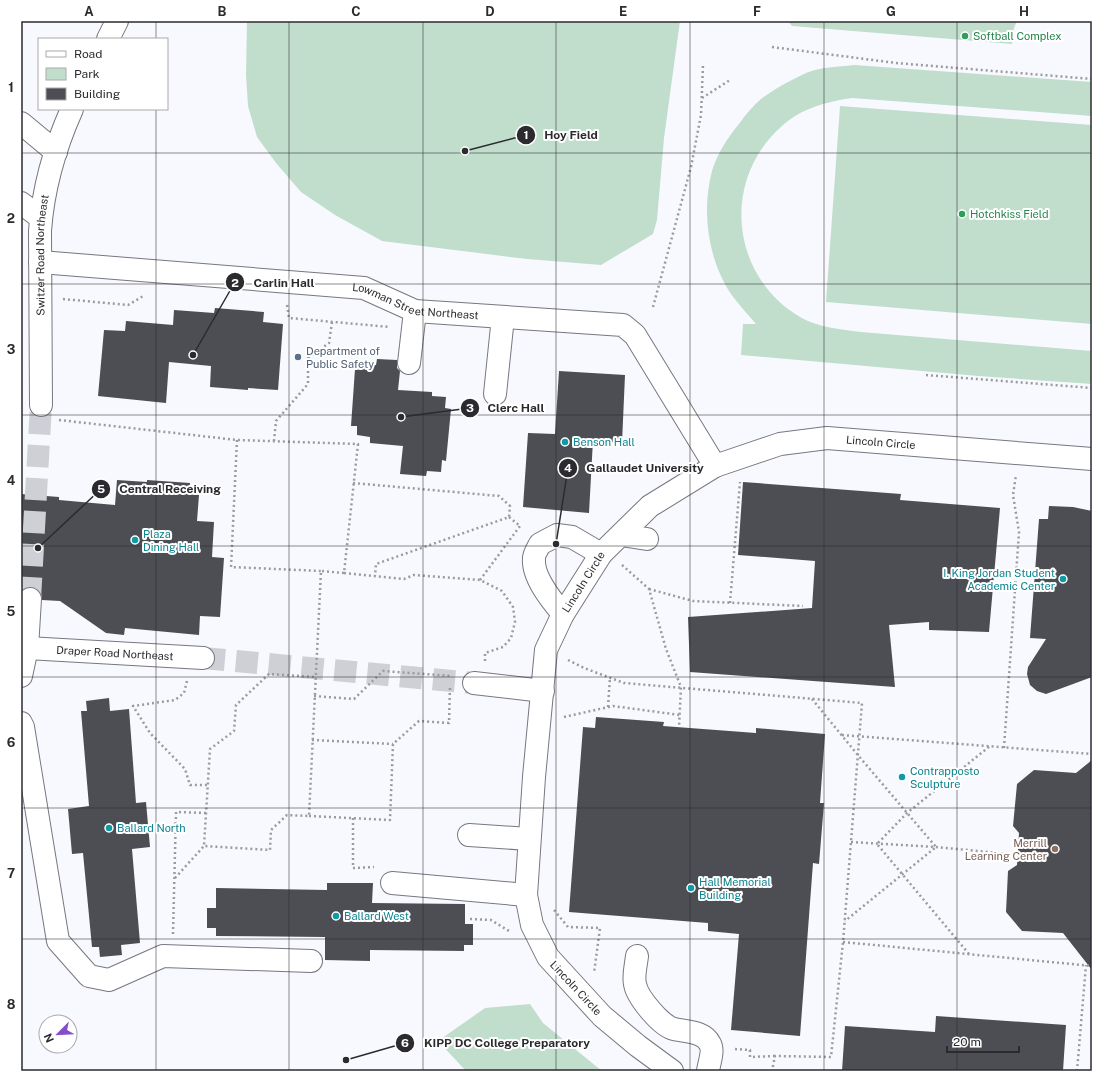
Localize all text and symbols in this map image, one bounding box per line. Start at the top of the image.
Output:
text: A [84,4,94,19]
text: B [218,4,227,19]
text: C [351,4,361,19]
text: D [485,4,495,19]
text: E [619,4,627,19]
text: F [753,4,761,19]
text: G [886,4,896,19]
text: H [1019,4,1029,19]
place label: Softball Complex [973,30,1061,42]
marker: Softball Complex [960,31,970,41]
legend [38,38,168,110]
text: Road [74,47,102,61]
text: Park [74,67,100,81]
text: 1 [8,80,14,95]
text: Building [74,87,120,101]
callout: Hoy Field [516,123,606,147]
text: 1 [523,128,529,142]
text: Hoy Field [544,128,598,142]
street label: Switzer Road Northeast [34,194,51,316]
place label: Hotchkiss Field [970,208,1048,220]
marker: Hotchkiss Field [957,209,967,219]
text: 2 [7,211,15,226]
callout: Carlin Hall [225,270,322,294]
text: 2 [231,276,239,290]
text: Carlin Hall [254,276,314,290]
street label: Lowman Street Northeast [352,281,479,321]
text: 3 [7,342,16,357]
place label: Department of Public Safety [306,345,381,370]
marker: Department of Public Safety [293,352,303,362]
callout: Clerc Hall [460,396,553,420]
text: 3 [466,401,474,415]
text: Clerc Hall [487,401,545,415]
street label: Lincoln Circle [846,434,916,451]
place label: Benson Hall [573,436,635,448]
marker: Benson Hall [560,437,570,447]
callout: Gallaudet University [558,456,712,480]
text: 4 [564,461,572,475]
text: Gallaudet University [586,461,704,475]
text: 4 [7,473,16,488]
callout: Central Receiving [91,477,229,501]
text: 5 [97,482,105,496]
text: Central Receiving [119,482,221,496]
place label: Plaza Dining Hall [143,528,199,553]
marker: Plaza Dining Hall [130,535,140,545]
street label: Lincoln Circle [560,549,607,615]
place label: I. King Jordan Student Academic Center [943,567,1055,592]
marker: I. King Jordan Student Academic Center [1058,574,1068,584]
text: 5 [7,604,16,619]
street label: Draper Road Northeast [56,644,174,662]
text: 6 [7,735,16,750]
place label: Contrapposto Sculpture [910,765,979,790]
marker: Contrapposto Sculpture [897,772,907,782]
place label: Ballard North [117,822,186,834]
marker: Ballard North [104,823,114,833]
place label: Merrill Learning Center [965,837,1047,862]
marker: Merrill Learning Center [1050,844,1060,854]
text: 7 [7,866,15,881]
place label: Hall Memorial Building [699,876,771,901]
marker: Hall Memorial Building [686,883,696,893]
place label: Ballard West [344,910,409,922]
marker: Ballard West [331,911,341,921]
street label: Lincoln Circle [548,958,604,1018]
text: 8 [7,997,16,1012]
north arrow [38,1014,78,1054]
scale bar [947,1028,1019,1054]
callout: KIPP DC College Preparatory [395,1031,598,1055]
text: N [42,1032,56,1044]
text: 20 m [953,1035,981,1049]
text: 6 [401,1036,409,1050]
text: KIPP DC College Preparatory [424,1036,590,1050]

